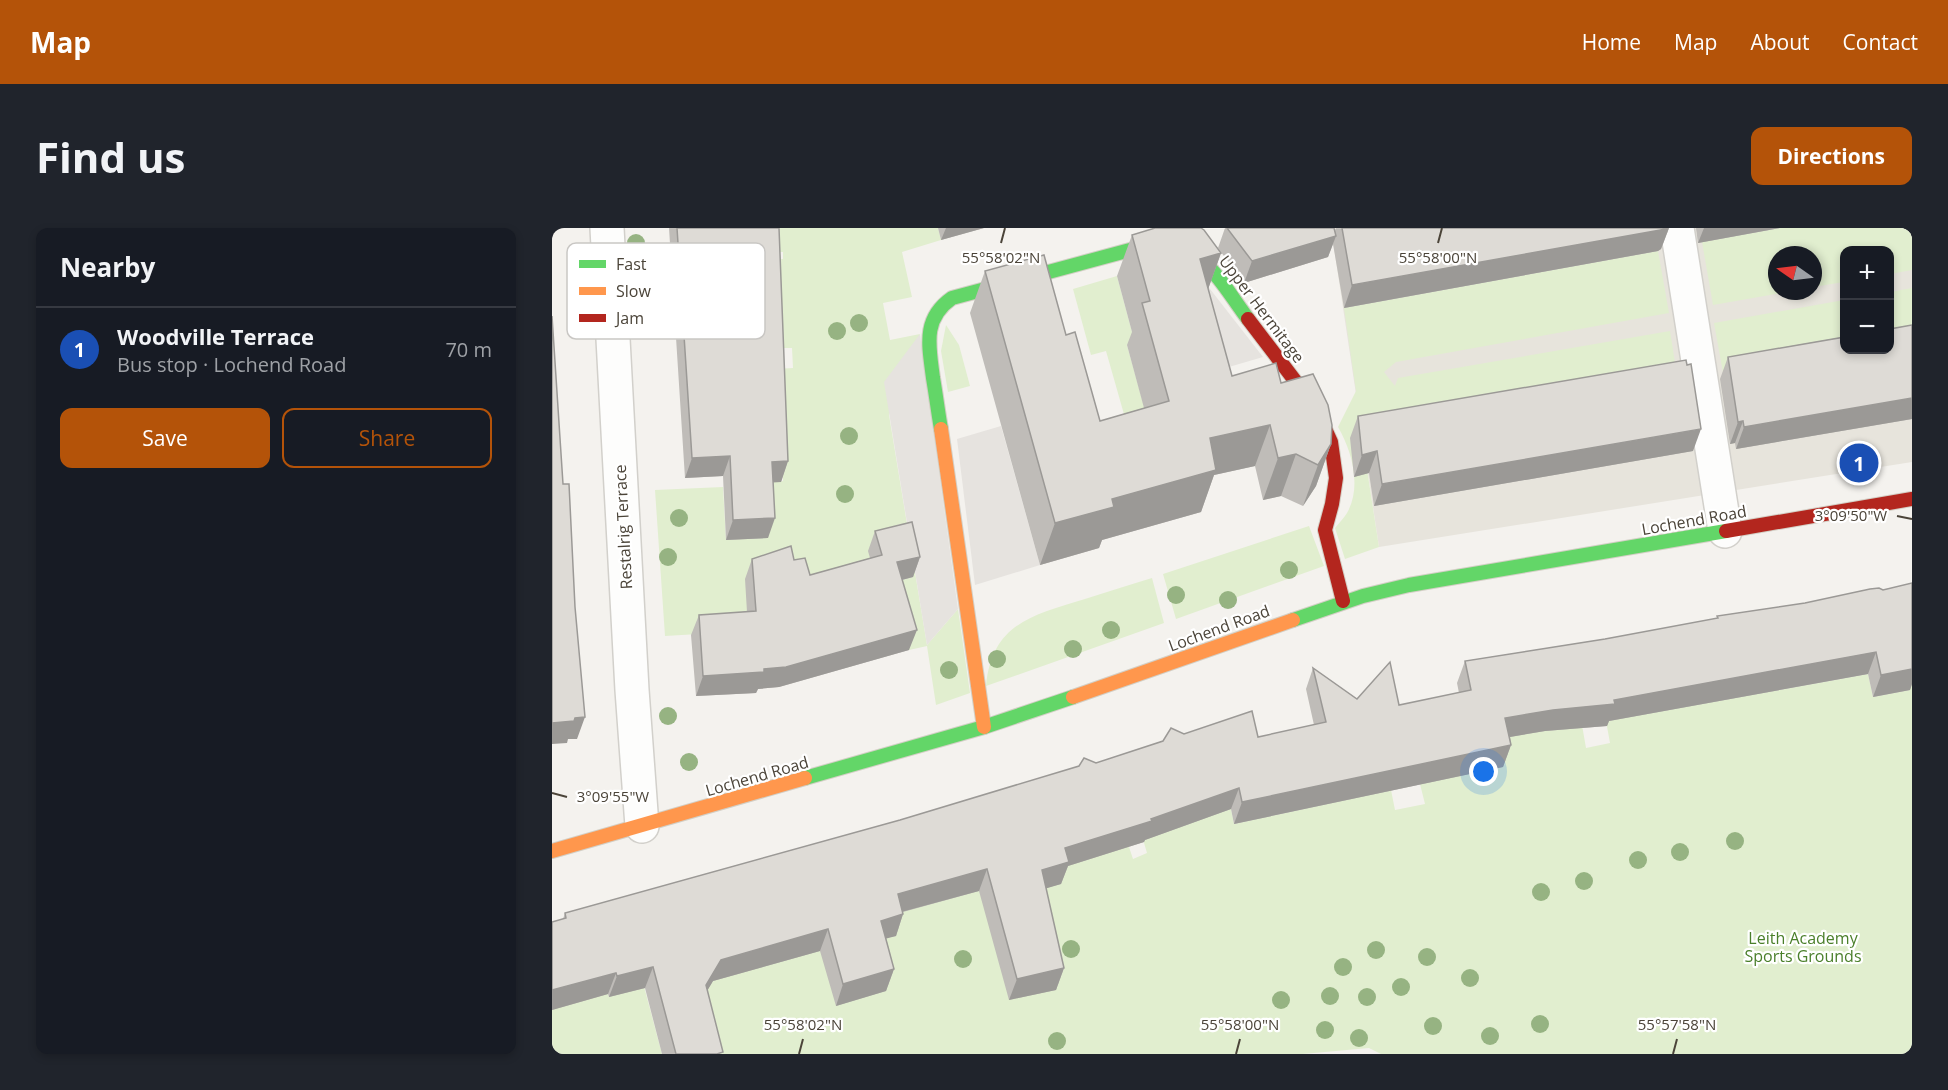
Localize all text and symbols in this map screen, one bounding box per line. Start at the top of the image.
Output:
text: Map [30,23,91,61]
text: Home [1582,28,1641,56]
text: Map [1674,28,1717,56]
text: About [1750,28,1810,56]
text: Contact [1843,28,1918,56]
button: Directions [1751,127,1912,185]
text: Find us [36,128,185,185]
legend [567,243,765,339]
north arrow [1768,246,1822,300]
map controls [1840,246,1894,354]
button: + [1840,246,1894,300]
text: 55°58'02"N [962,247,1040,267]
text: 55°58'00"N [1399,247,1477,267]
text: Nearby [60,249,155,285]
street label: Upper Hermitage [1214,251,1310,367]
text: Fast [616,253,647,275]
text: Slow [616,280,651,302]
button: − [1840,300,1894,354]
text: Jam [614,307,644,329]
text: Woodville Terrace [117,321,314,351]
text: 1 [74,336,85,363]
text: 70 m [445,336,492,363]
text: Bus stop · Lochend Road [117,351,346,378]
button: Save [60,408,270,468]
button: Share [282,408,492,468]
pin: 1 [1840,440,1878,486]
street label: Restalrig Terrace [609,464,637,590]
street label: Lochend Road [1640,500,1748,540]
text: 3°09'50"W [1815,505,1887,525]
street label: Lochend Road [1165,599,1273,657]
street label: Lochend Road [703,751,811,801]
your location [1469,757,1498,786]
text: 3°09'55"W [577,786,649,806]
park label: Leith Academy Sports Grounds [1744,927,1862,967]
text: 55°58'02"N [764,1014,842,1034]
text: 55°58'00"N [1201,1014,1279,1034]
text: 55°57'58"N [1638,1014,1716,1034]

